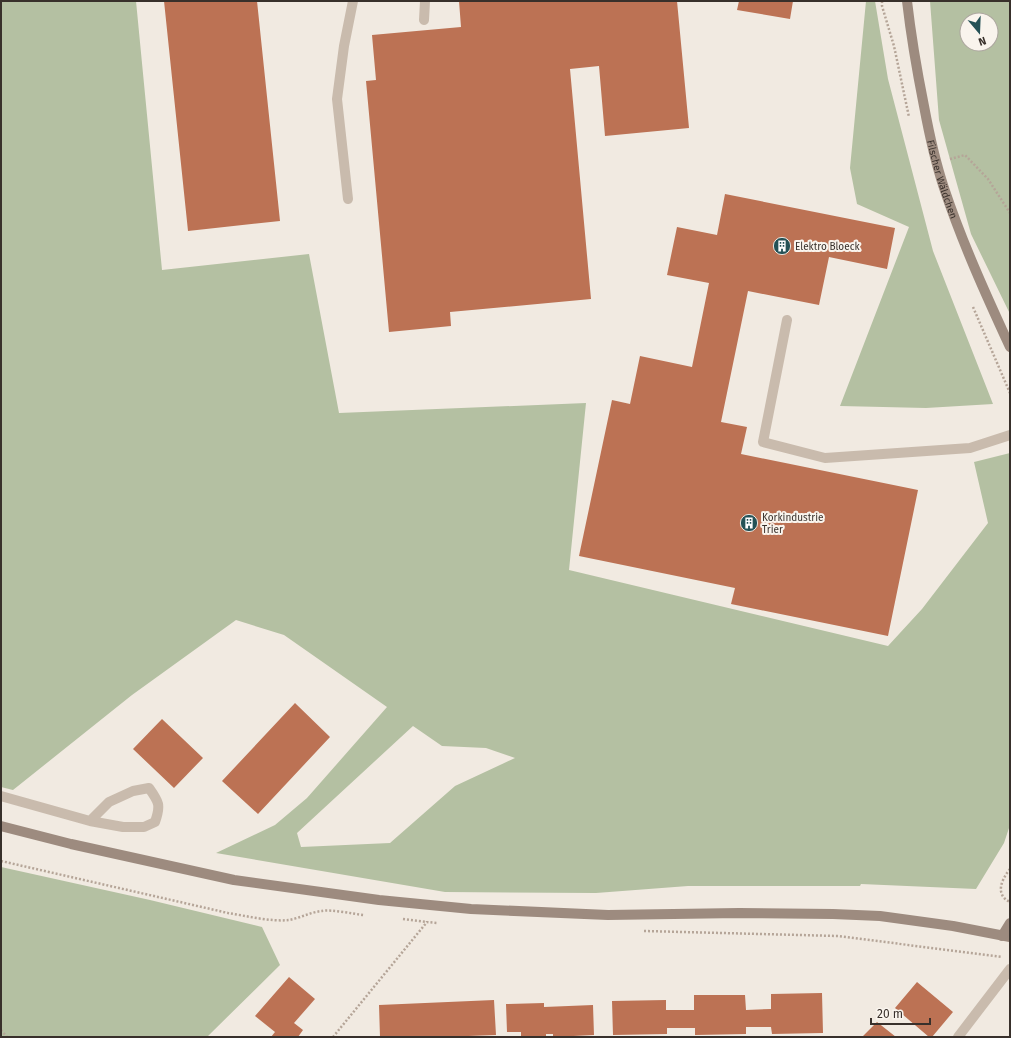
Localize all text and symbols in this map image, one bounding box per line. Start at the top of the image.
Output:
north arrow [959,12,999,52]
text: N [977,34,988,48]
street label: Filscher Wäldchen [924,139,959,221]
building icon: Elektro Bloeck [772,236,792,256]
place label: Elektro Bloeck [795,241,860,253]
place label: Korkindustrie Trier [762,512,823,536]
building icon: Korkindustrie Trier [739,513,759,533]
scale bar [871,1000,930,1026]
text: 20 m [877,1007,903,1021]

